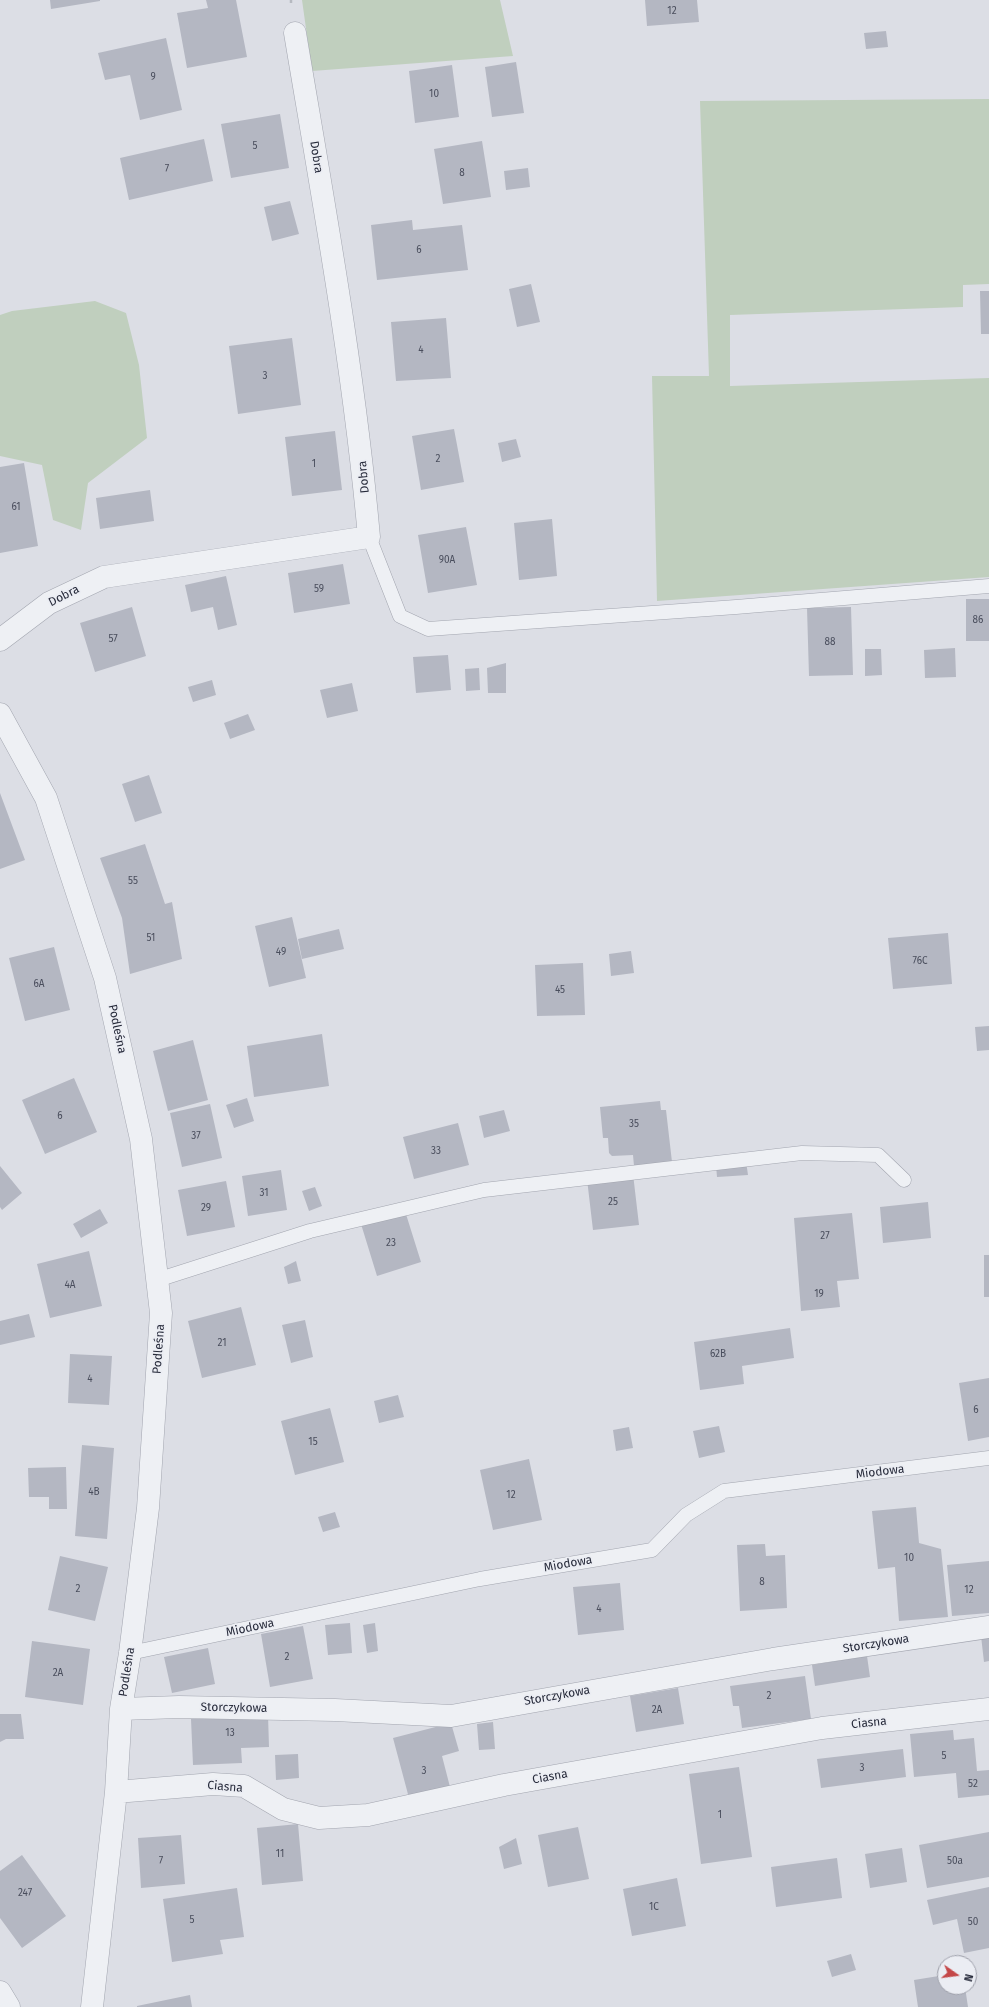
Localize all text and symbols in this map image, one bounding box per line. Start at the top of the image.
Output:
house number: 12 [667,5,677,17]
house number: 9 [150,71,156,83]
house number: 10 [429,88,439,100]
house number: 5 [252,140,258,152]
street label: Dobra [306,140,326,174]
house number: 7 [165,163,169,175]
house number: 8 [459,167,465,179]
house number: 6 [416,244,422,256]
house number: 4 [418,344,424,356]
house number: 3 [263,370,267,382]
house number: 2 [436,453,440,465]
house number: 1 [312,458,316,470]
street label: Dobra [355,460,373,494]
house number: 61 [11,501,21,513]
house number: 90A [439,554,455,566]
street label: Dobra [46,582,82,610]
house number: 59 [314,583,324,595]
house number: 86 [973,614,983,626]
house number: 57 [108,633,118,645]
house number: 88 [824,636,836,648]
house number: 55 [128,875,138,887]
house number: 51 [147,932,155,944]
house number: 49 [276,946,286,958]
house number: 76C [912,955,928,967]
house number: 6A [33,978,45,990]
house number: 45 [555,984,565,996]
street label: Podleśna [105,1003,129,1055]
house number: 6 [57,1110,63,1122]
house number: 35 [629,1118,639,1130]
house number: 37 [191,1130,201,1142]
house number: 33 [431,1145,441,1157]
house number: 31 [259,1187,269,1199]
house number: 25 [608,1196,618,1208]
house number: 29 [201,1202,211,1214]
house number: 27 [820,1230,830,1242]
house number: 23 [386,1237,396,1249]
house number: 4A [64,1279,76,1291]
house number: 19 [814,1288,824,1300]
street label: Podleśna [150,1324,168,1374]
house number: 21 [217,1337,227,1349]
house number: 62B [710,1348,726,1360]
house number: 4 [87,1373,93,1385]
house number: 6 [973,1404,979,1416]
house number: 15 [308,1436,318,1448]
street label: Miodowa [855,1462,905,1482]
house number: 4B [88,1486,100,1498]
house number: 12 [506,1489,516,1501]
house number: 10 [904,1552,914,1564]
street label: Miodowa [543,1553,593,1575]
house number: 8 [759,1576,765,1588]
house number: 2 [76,1583,80,1595]
house number: 12 [964,1584,974,1596]
house number: 4 [596,1603,602,1615]
street label: Miodowa [225,1616,275,1640]
street label: Storczykowa [842,1632,910,1656]
street label: Podleśna [116,1646,138,1698]
house number: 2 [285,1651,289,1663]
house number: 2A [53,1667,63,1679]
street label: Storczykowa [523,1683,591,1709]
house number: 2 [767,1690,771,1702]
street label: Storczykowa [200,1700,268,1716]
house number: 2A [652,1704,662,1716]
street label: Ciasna [851,1714,887,1732]
house number: 13 [225,1727,235,1739]
house number: 5 [941,1750,947,1762]
house number: 3 [860,1762,864,1774]
house number: 3 [422,1765,426,1777]
street label: Ciasna [531,1767,569,1787]
street label: Ciasna [207,1778,243,1796]
house number: 52 [968,1778,978,1790]
house number: 1 [718,1809,722,1821]
house number: 11 [276,1848,284,1860]
house number: 7 [159,1855,163,1867]
house number: 50a [947,1855,963,1867]
house number: 247 [18,1887,32,1899]
house number: 1C [649,1901,659,1913]
house number: 5 [189,1914,195,1926]
house number: 50 [968,1916,978,1928]
north arrow [937,1955,977,1995]
text: N [961,1973,975,1983]

